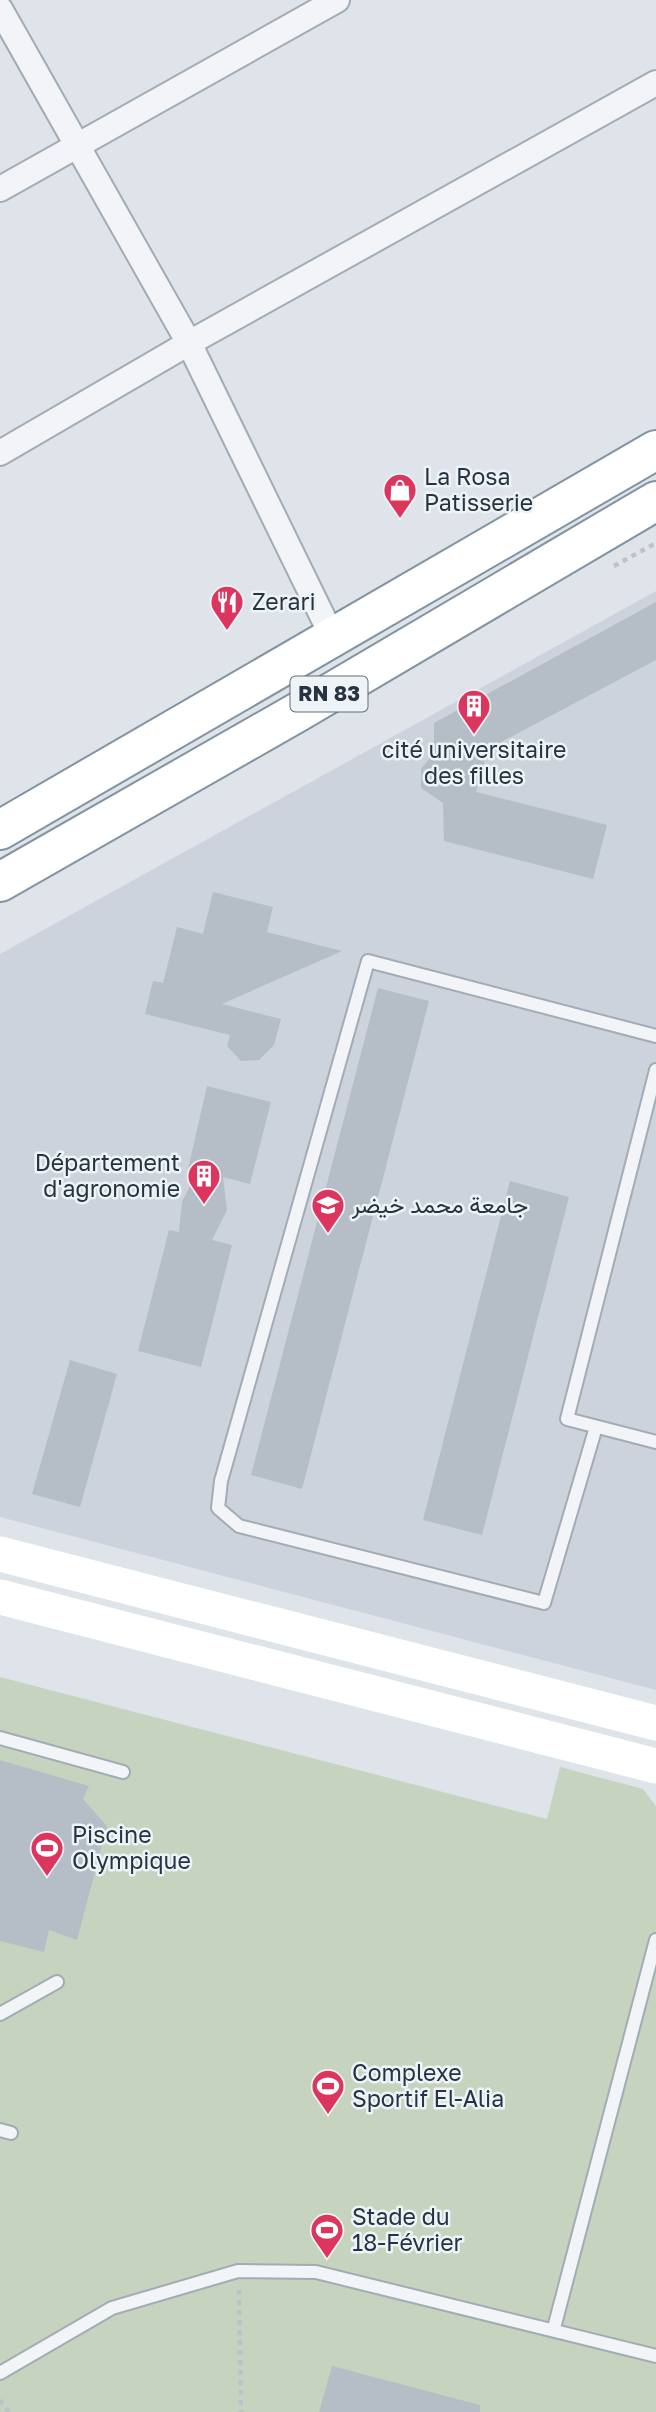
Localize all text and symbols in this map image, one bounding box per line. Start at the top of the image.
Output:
place label: La Rosa Patisserie [424,462,533,516]
shop icon: La Rosa Patisserie [381,471,419,520]
restaurant icon: Zerari [208,583,246,632]
place label: Zerari [252,587,316,615]
road number: RN 83 [290,676,368,712]
building icon: cité universitaire des filles [455,687,493,736]
place label: cité universitaire des filles [382,735,566,789]
place label: Département d'agronomie [35,1148,180,1202]
building icon: Département d'agronomie [185,1157,223,1206]
school or university icon: جامعة محمد خيضر [309,1186,347,1235]
place label: جامعة محمد خيضر [351,1190,528,1220]
place label: Piscine Olympique [72,1820,191,1874]
sports icon: Piscine Olympique [28,1829,66,1878]
place label: Complexe Sportif El-Alia [352,2058,504,2112]
sports icon: Complexe Sportif El-Alia [309,2067,347,2116]
place label: Stade du 18-Février [352,2202,463,2256]
sports icon: Stade du 18-Février [308,2211,346,2260]

